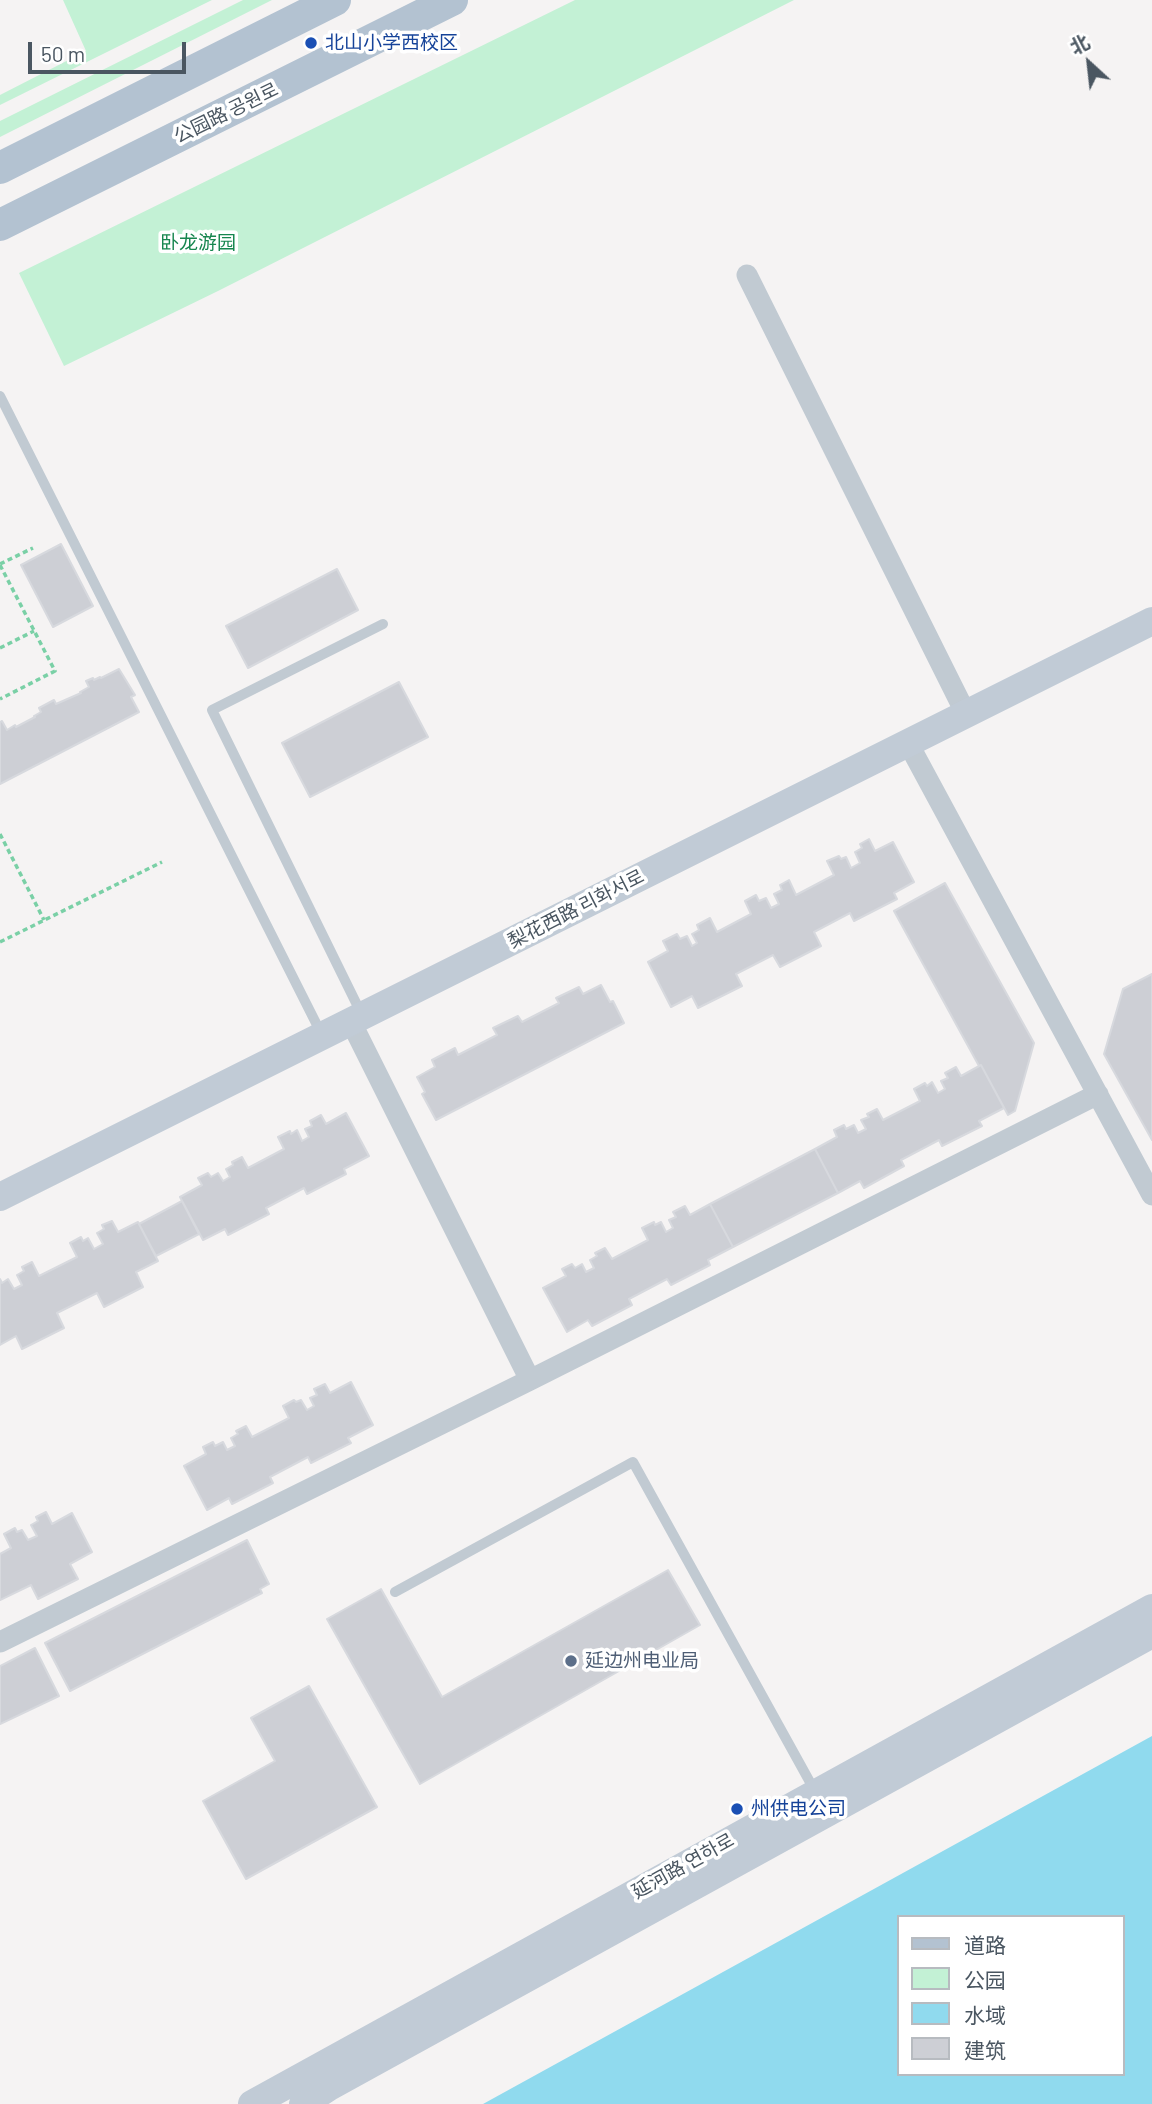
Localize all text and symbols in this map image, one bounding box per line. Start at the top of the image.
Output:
scale bar [32,28,189,72]
north arrow [1054,28,1124,98]
text: 北 [1066,29,1093,58]
place label: 北山小学西校区 [325,32,458,54]
marker: 北山小学西校区 [303,35,319,51]
text: 50 m [41,41,85,66]
street label: 公园路 공원로 [170,78,282,148]
park label: 卧龙游园 [160,232,236,254]
street label: 梨花西路 리화서로 [504,865,648,953]
place label: 延边州电业局 [585,1650,699,1672]
marker: 延边州电业局 [563,1653,579,1669]
place label: 州供电公司 [751,1798,846,1820]
marker: 州供电公司 [729,1801,745,1817]
street label: 延河路 연하로 [628,1829,738,1903]
legend [897,1915,1124,2076]
text: 道路 [964,1932,1006,1957]
text: 公园 [964,1967,1006,1992]
text: 水域 [964,2002,1006,2027]
text: 建筑 [964,2037,1006,2062]

